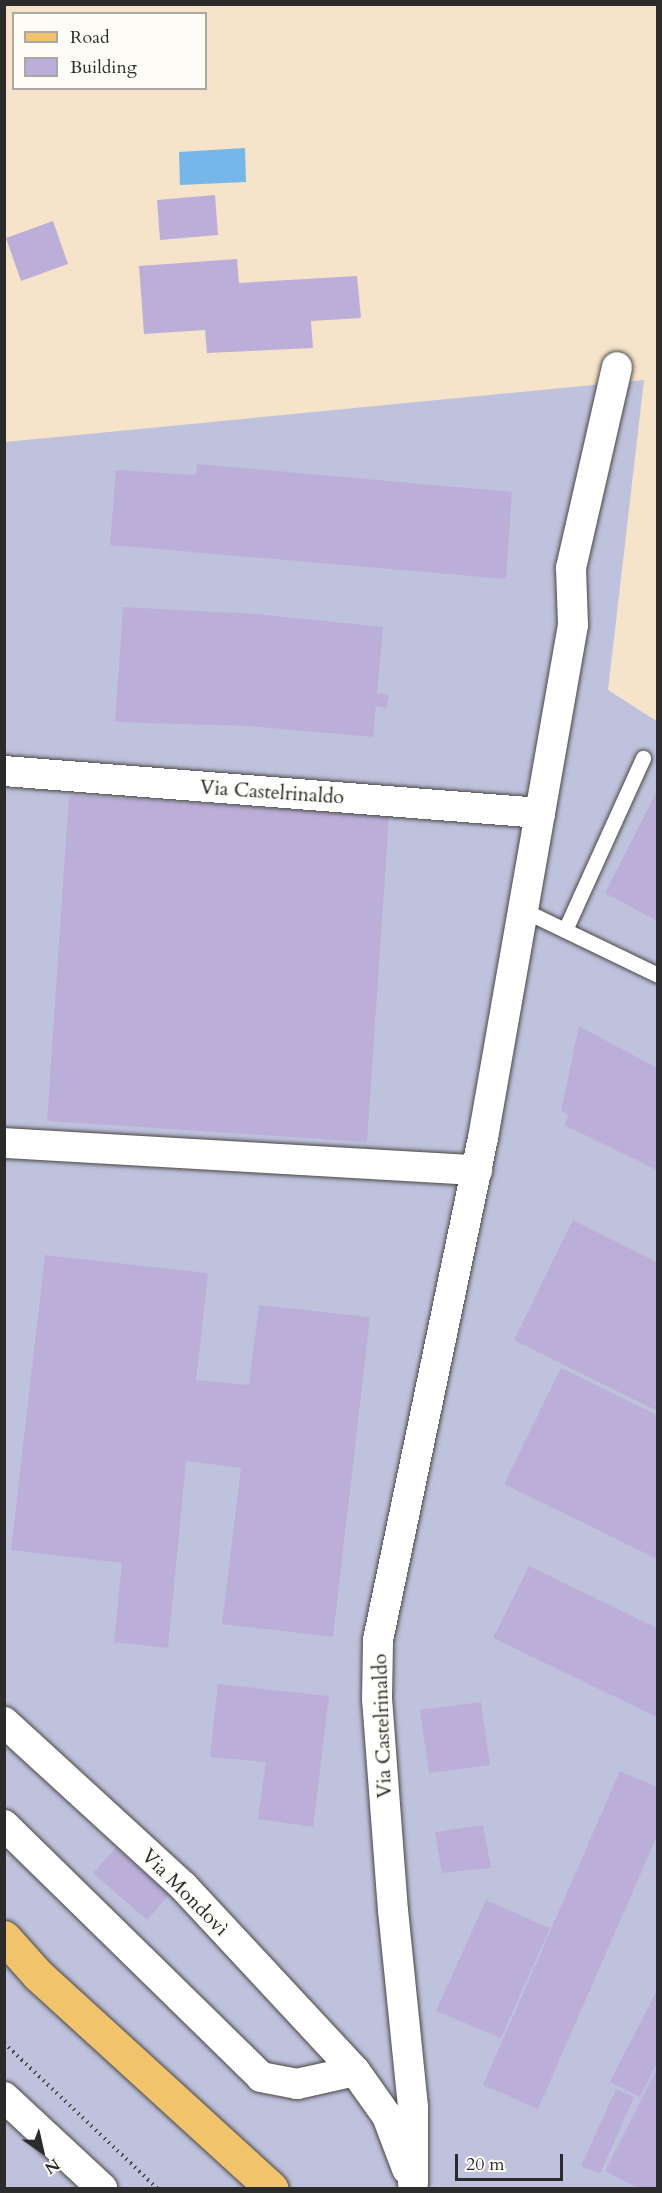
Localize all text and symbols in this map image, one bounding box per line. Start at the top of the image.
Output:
legend [12,12,207,90]
text: Road [70,25,110,50]
text: Building [70,55,137,80]
street label: Via Castelrinaldo [199,775,345,809]
street label: Via Castelrinaldo [367,1653,397,1799]
street label: Via Mondovì [137,1844,233,1940]
north arrow [12,2121,72,2181]
scale bar [458,2142,566,2180]
text: 20 m [466,2152,505,2177]
text: N [40,2153,64,2179]

